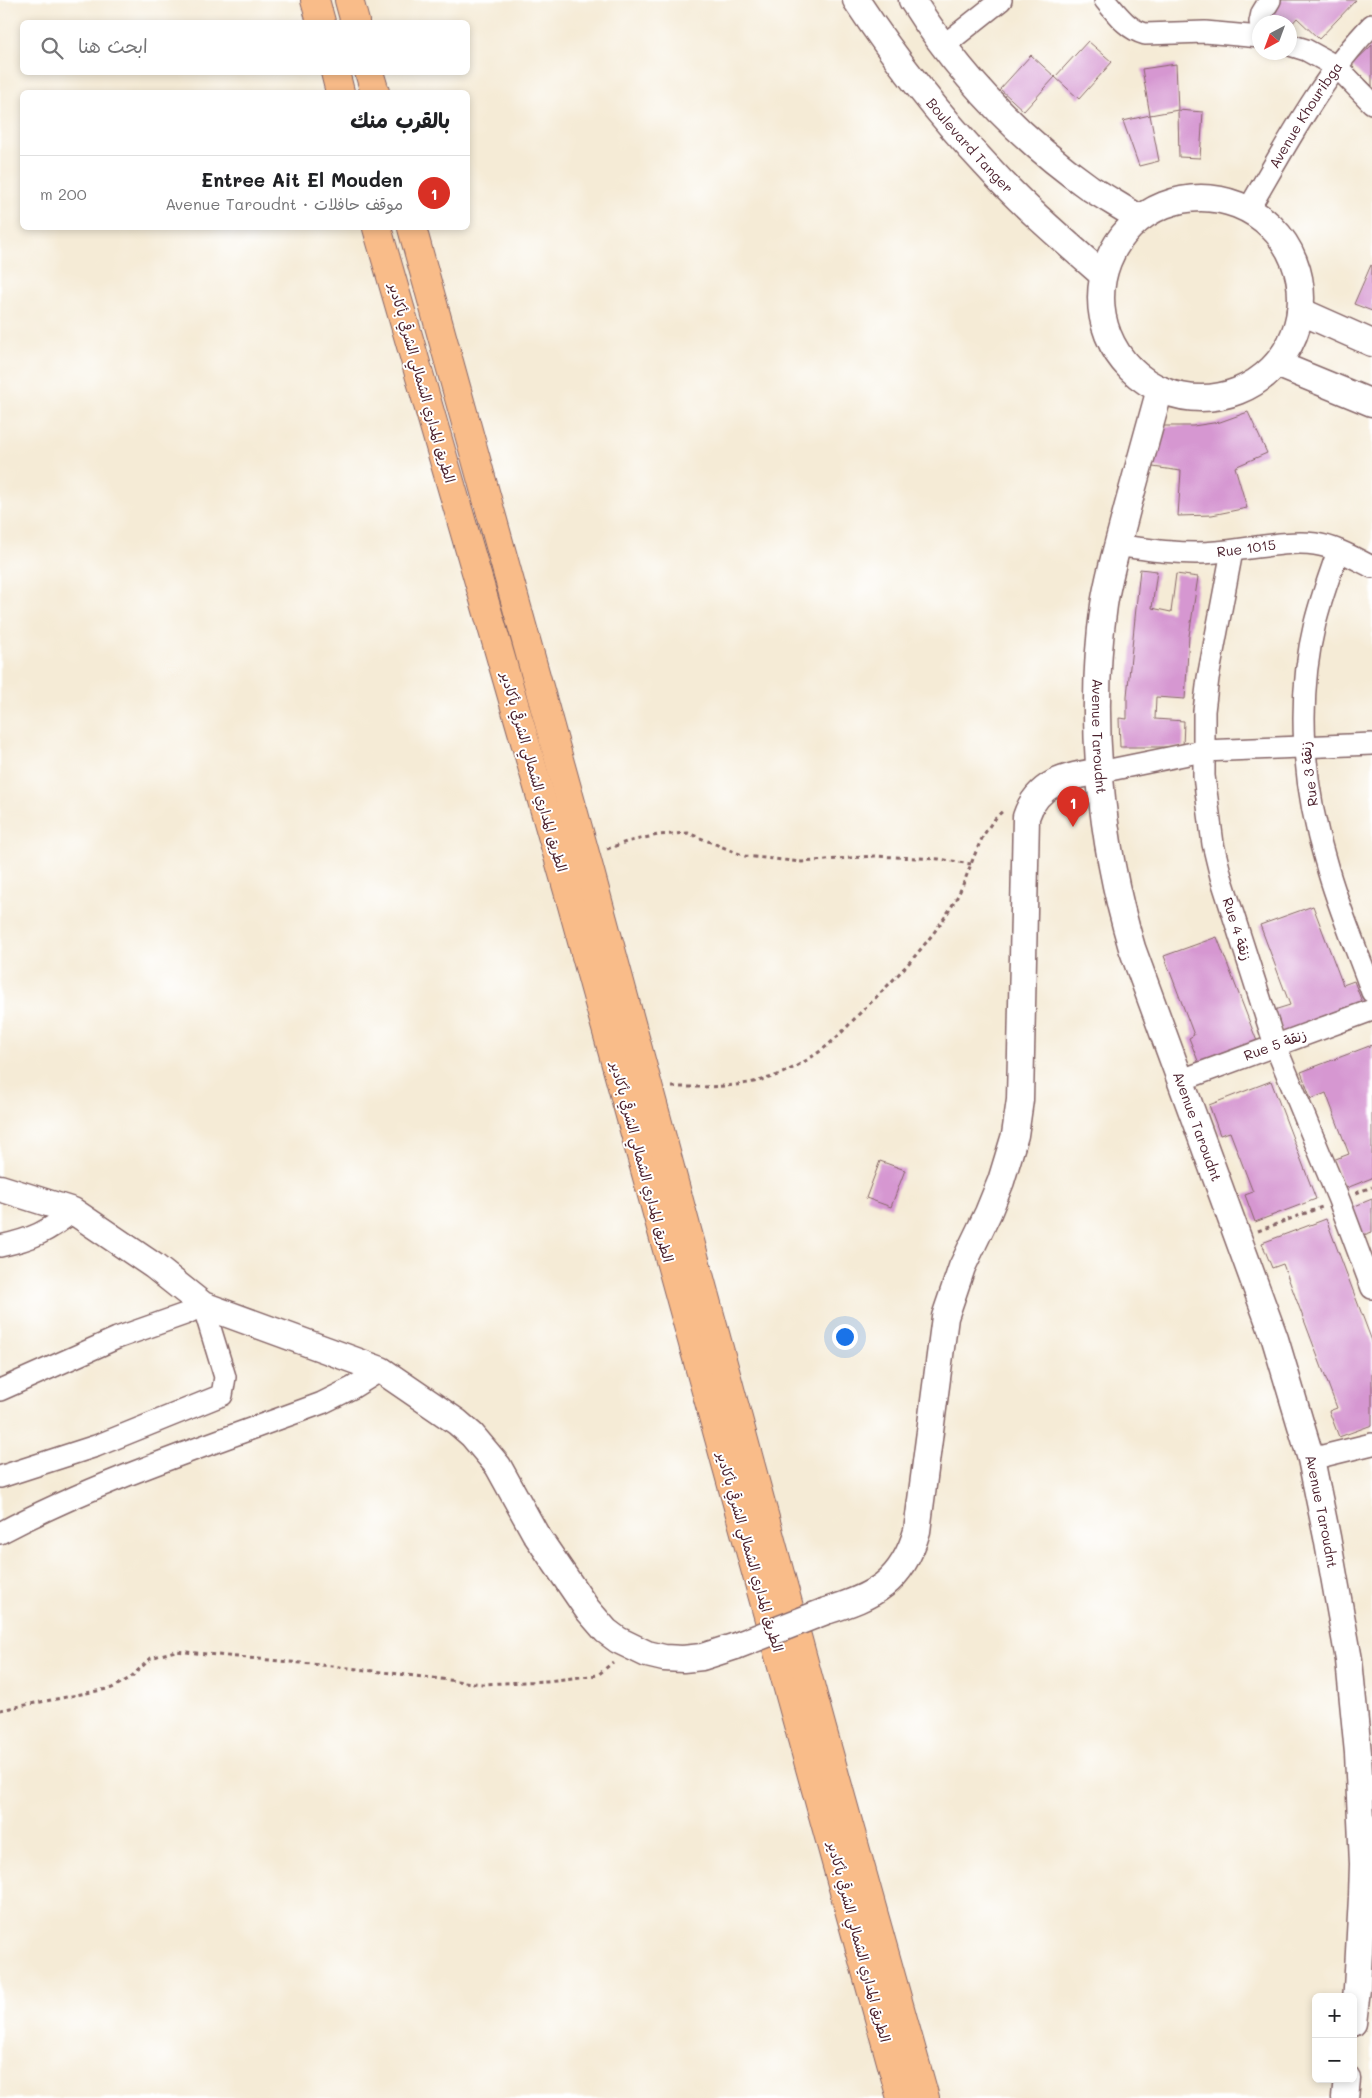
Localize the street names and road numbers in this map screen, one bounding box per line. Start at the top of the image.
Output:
street label: Avenue Khouribga [1264,58,1346,171]
street label: Boulevard Tanger [922,94,1018,197]
street label: الطريق المداري الشمالي الشرقي بأكادير [381,280,460,486]
street label: Rue 1015 [1216,535,1277,561]
street label: الطريق المداري الشمالي الشرقي بأكادير [493,669,572,875]
street label: Avenue Taroudnt [1088,678,1111,795]
street label: Rue 3 زنقة [1295,740,1322,808]
street label: Rue 4 زنقة [1218,895,1257,963]
street label: Rue 5 زنقة [1241,1024,1309,1065]
street label: الطريق المداري الشمالي الشرقي بأكادير [602,1059,678,1265]
street label: Avenue Taroudnt [1169,1069,1227,1184]
street label: الطريق المداري الشمالي الشرقي بأكادير [709,1449,788,1655]
street label: Avenue Taroudnt [1301,1452,1342,1570]
street label: الطريق المداري الشمالي الشرقي بأكادير [819,1839,895,2045]

